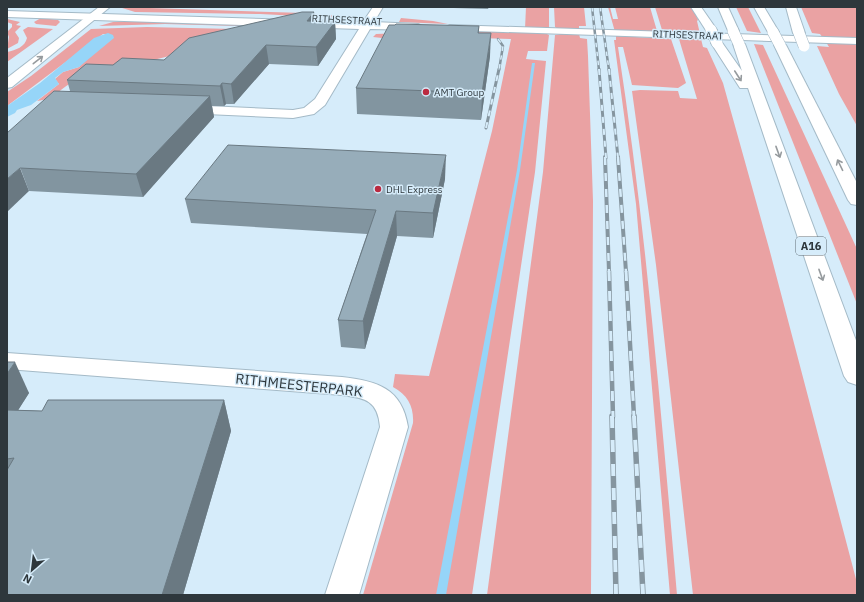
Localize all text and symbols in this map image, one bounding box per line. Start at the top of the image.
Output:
street label: RITHSESTRAAT [311,12,383,28]
street label: RITHSESTRAAT [652,27,724,43]
one-way arrow [32,55,43,64]
one-way arrow [734,70,742,81]
place label: AMT Group [434,86,484,99]
marker: AMT Group [421,87,431,97]
one-way arrow [774,146,782,158]
one-way arrow [836,160,843,172]
place label: DHL Express [386,183,443,196]
marker: DHL Express [373,184,383,194]
road number: A16 [796,237,826,255]
one-way arrow [818,268,825,281]
street label: RITHMEESTERPARK [235,369,364,401]
north arrow [12,550,52,590]
text: N [20,571,34,587]

